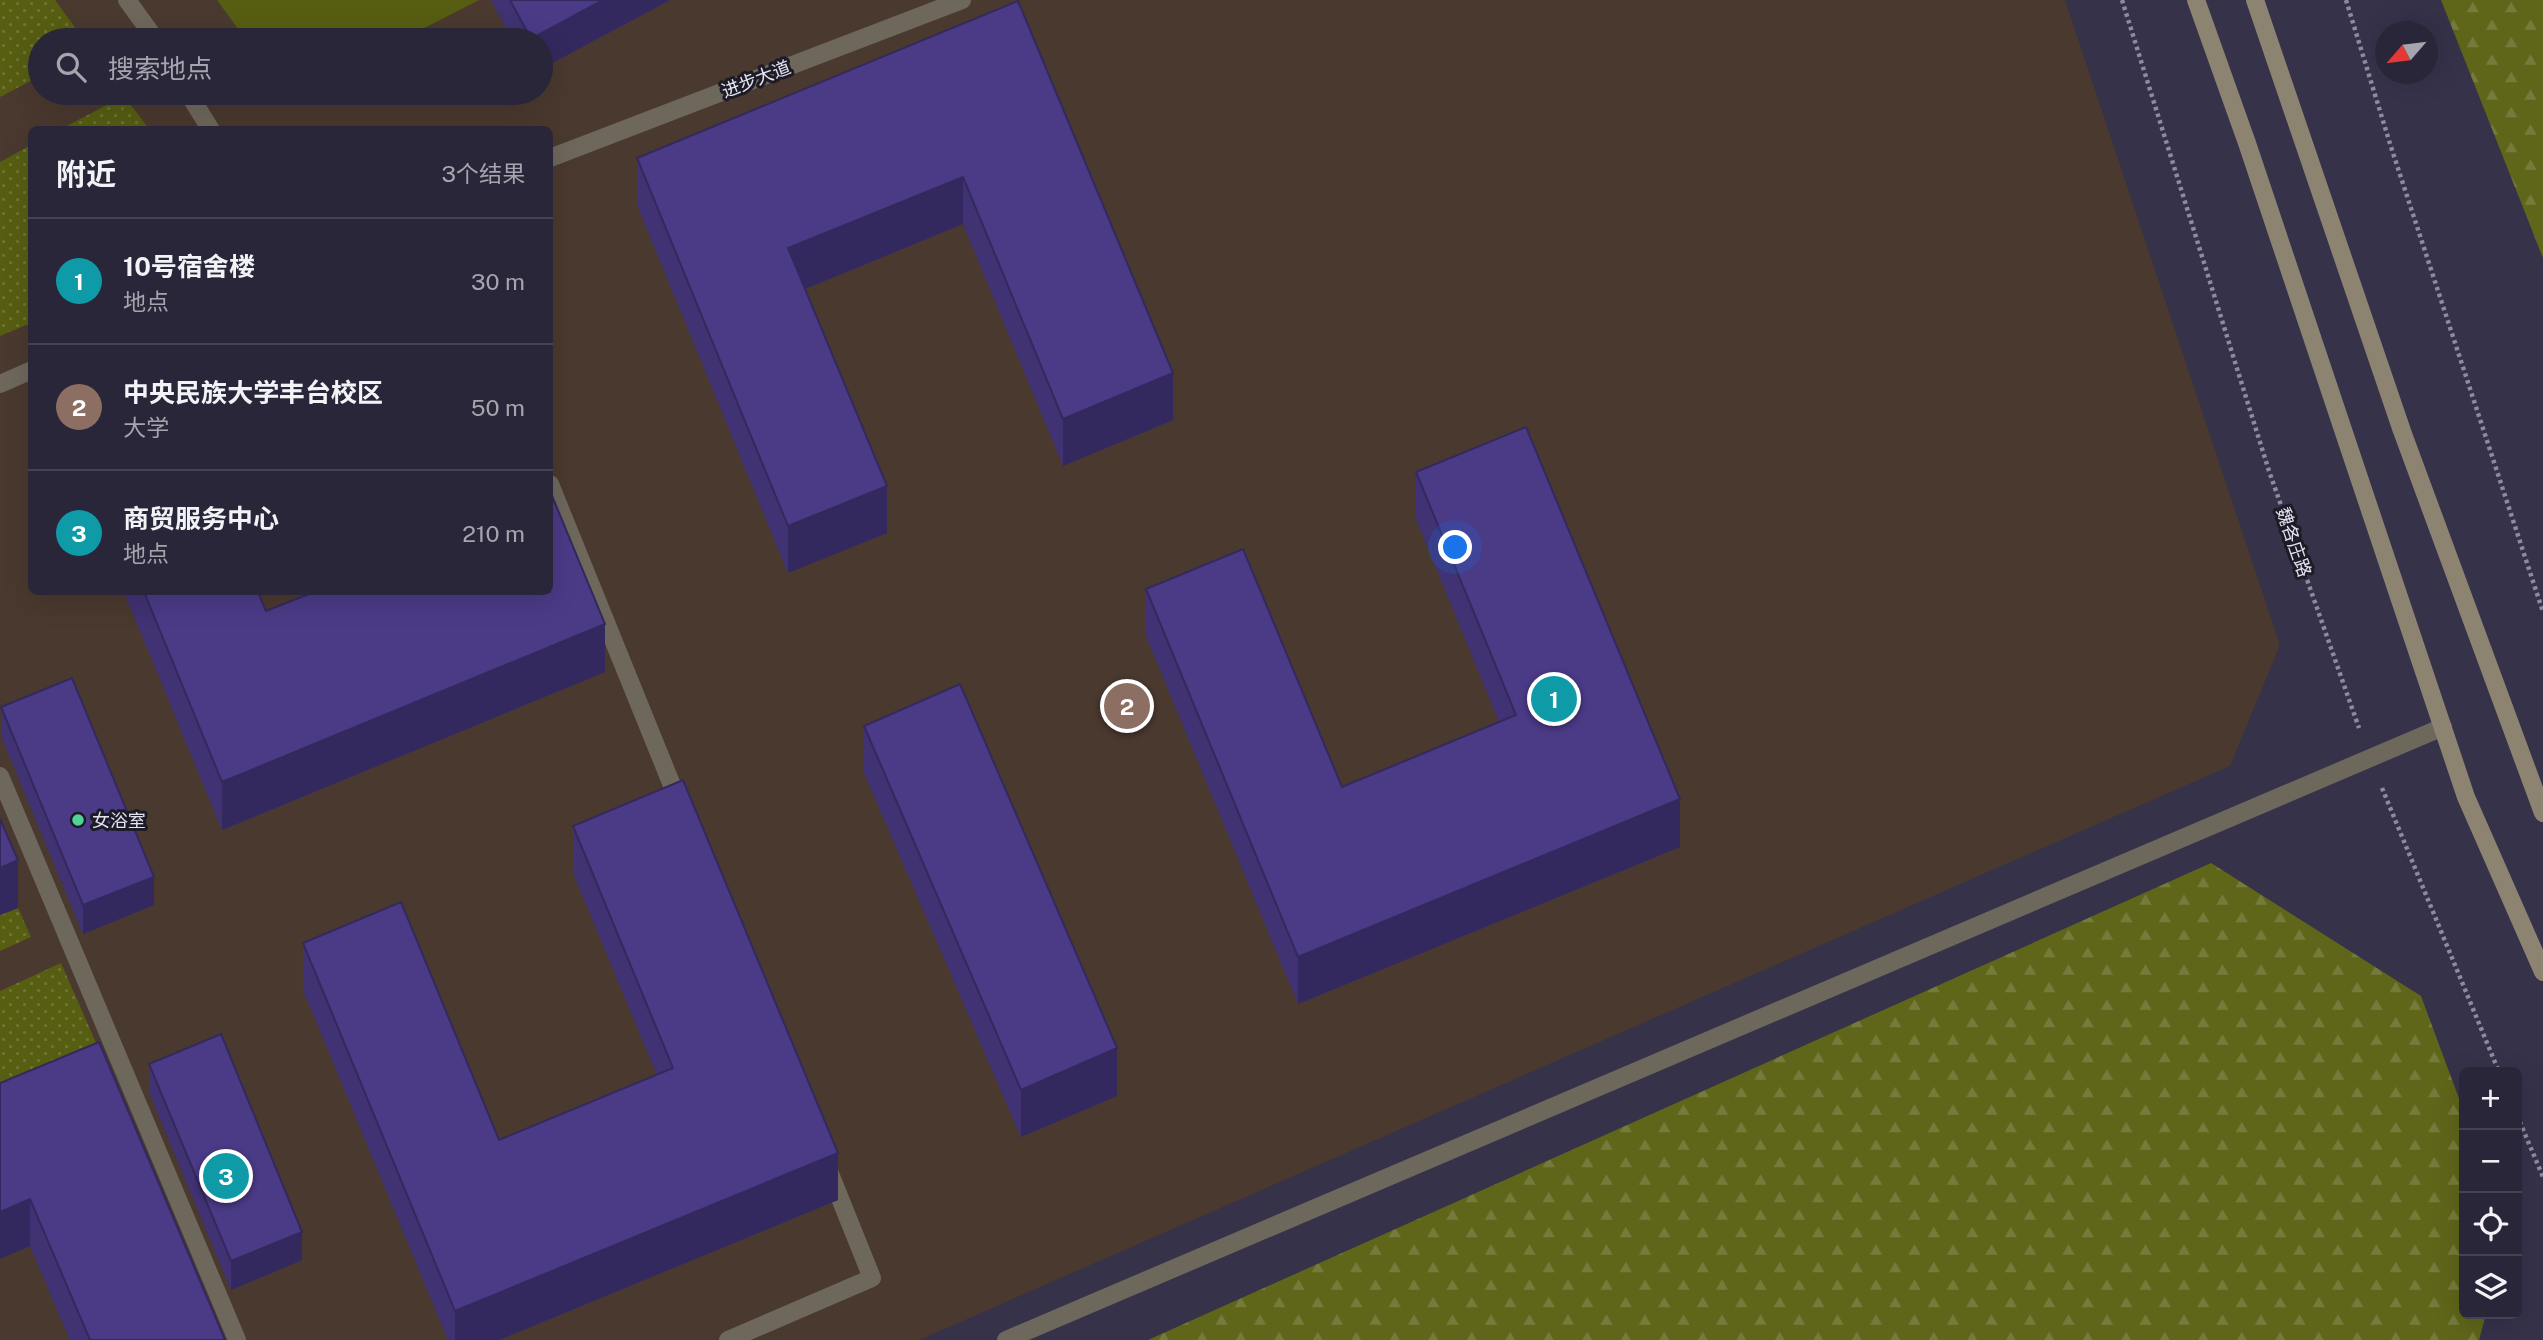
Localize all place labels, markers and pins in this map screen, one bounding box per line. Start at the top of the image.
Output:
pin: 1 [1531,673,1577,725]
pin: 2 [1104,680,1150,732]
place label: 女浴室 [92,810,146,831]
marker: 女浴室 [70,812,86,828]
pin: 3 [203,1150,249,1202]

